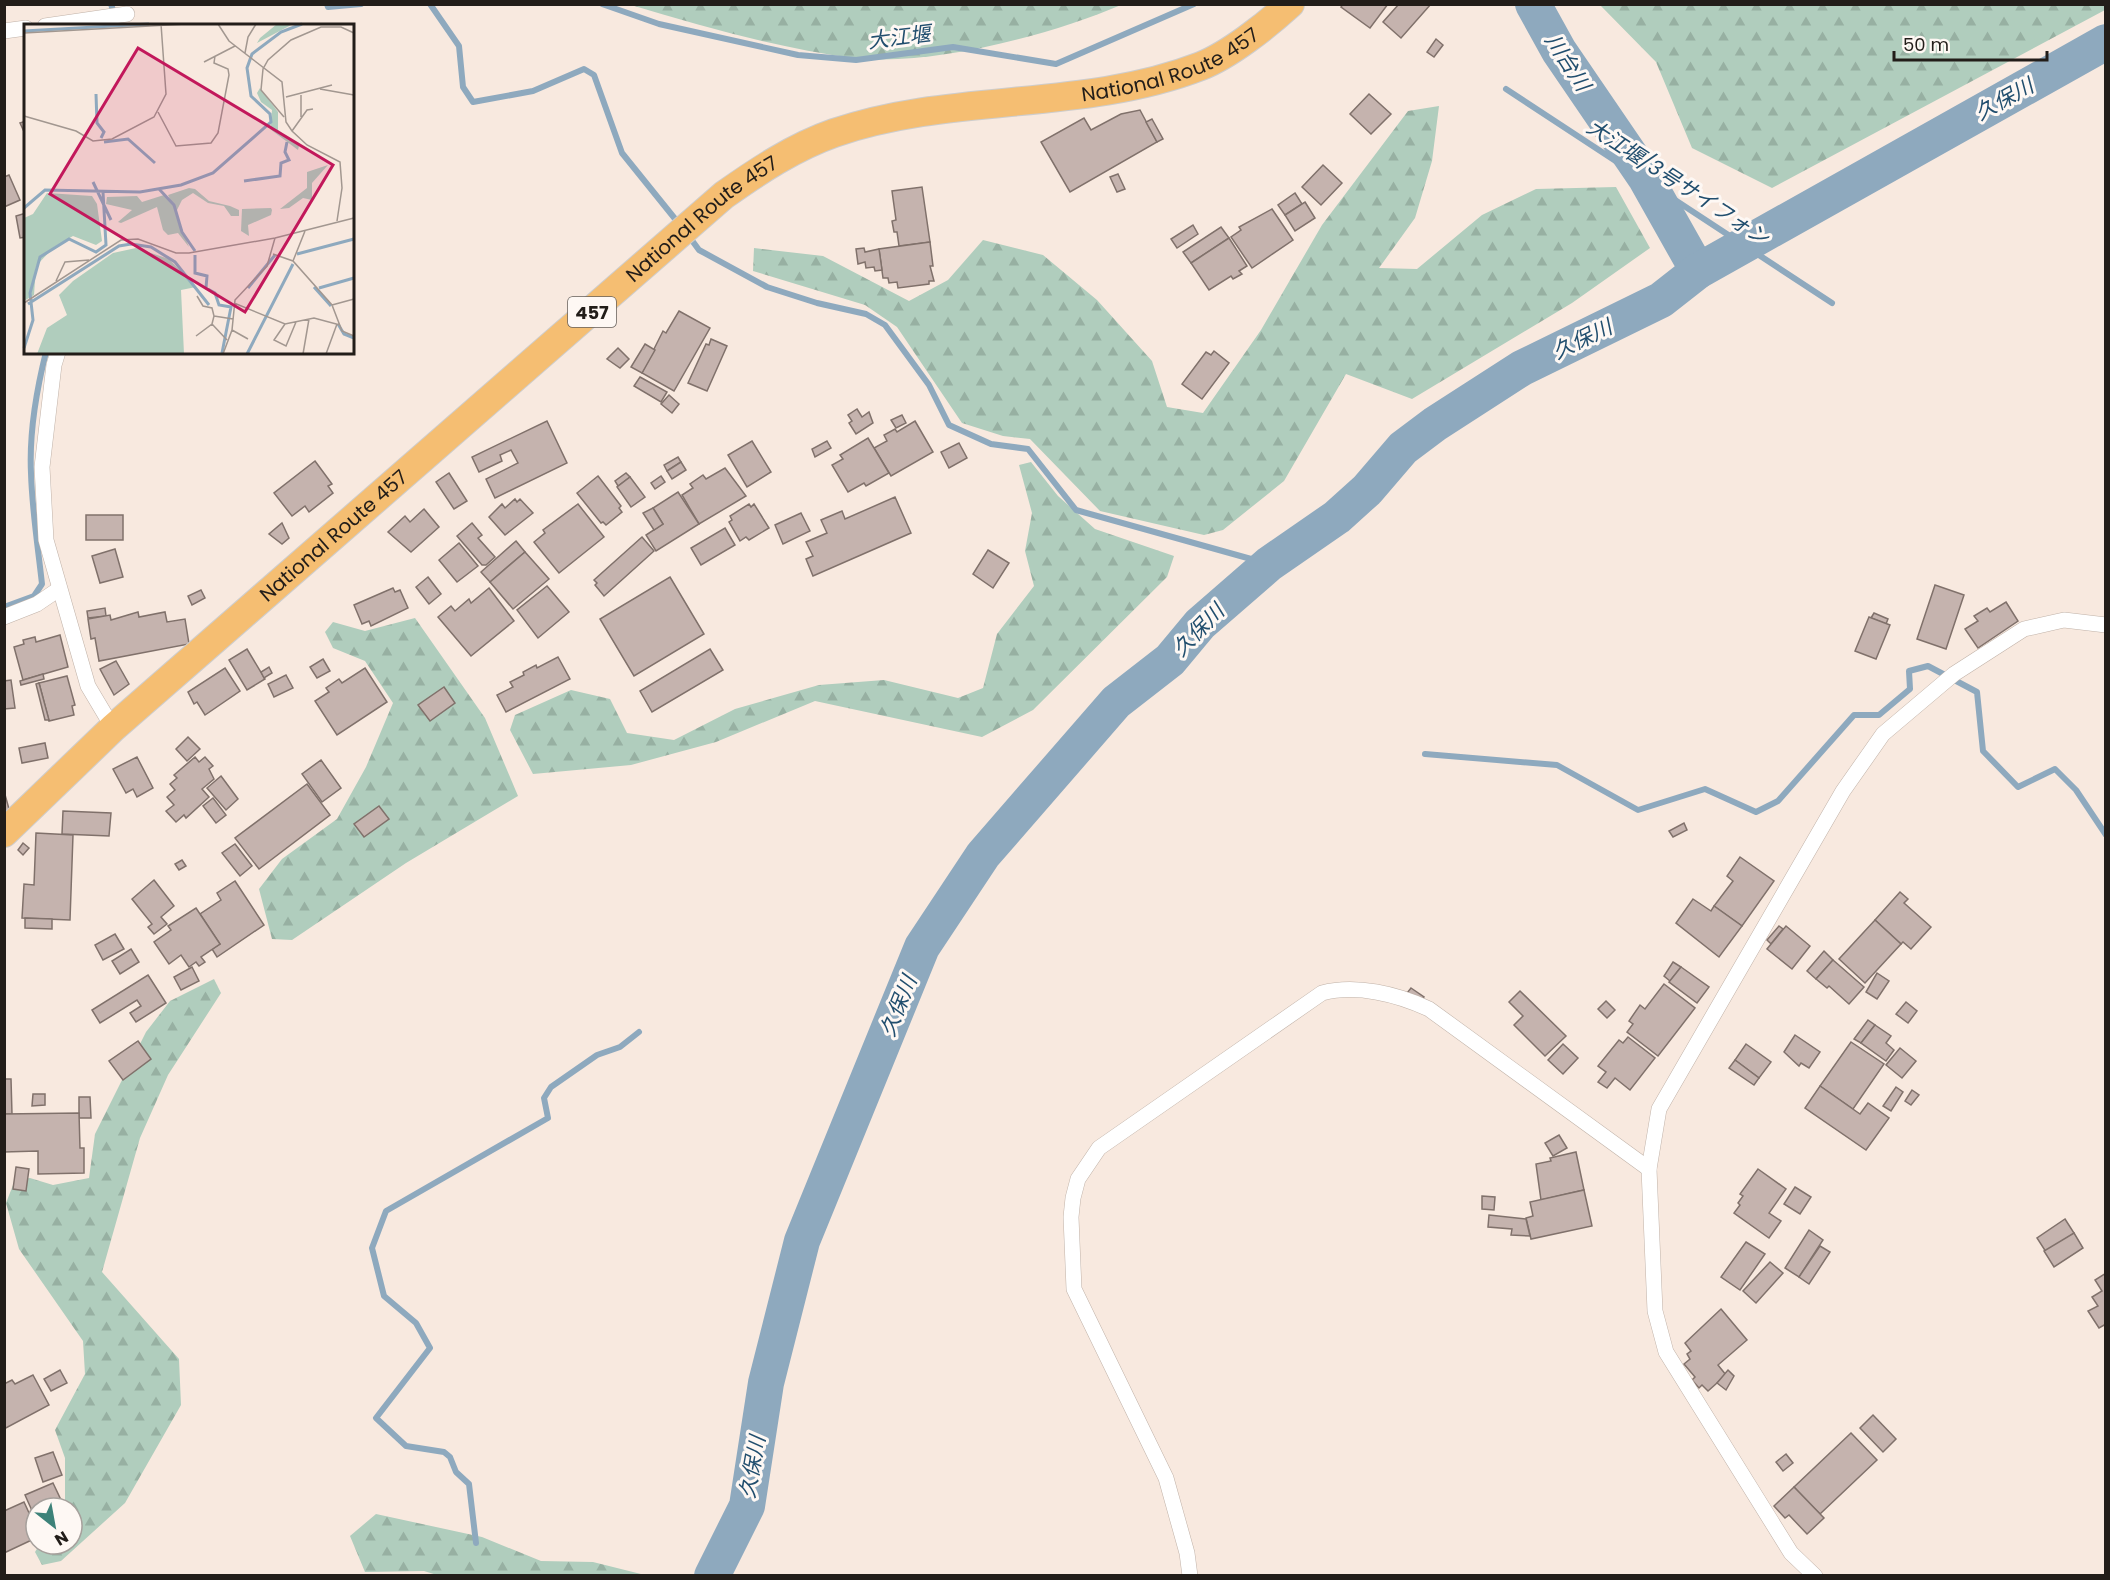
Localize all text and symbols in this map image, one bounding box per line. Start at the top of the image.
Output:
water label: 大江堰 [866,18,936,55]
street label: National Route 457 [1080,21,1265,108]
inset map [24,24,354,354]
scale bar [1894,24,2047,62]
water label: 川台川 [1539,28,1598,98]
text: 50 m [1903,32,1949,57]
water label: 久保川 [1969,70,2040,127]
water label: 大江堰/3号サイフォン [1581,112,1775,252]
street label: National Route 457 [620,149,783,289]
road number: 457 [568,297,616,327]
water label: 久保川 [1547,311,1618,366]
street label: National Route 457 [253,463,414,608]
water label: 久保川 [1166,596,1232,663]
water label: 久保川 [873,970,924,1041]
water label: 久保川 [732,1431,772,1501]
north arrow [24,1496,84,1556]
text: N [50,1525,73,1551]

